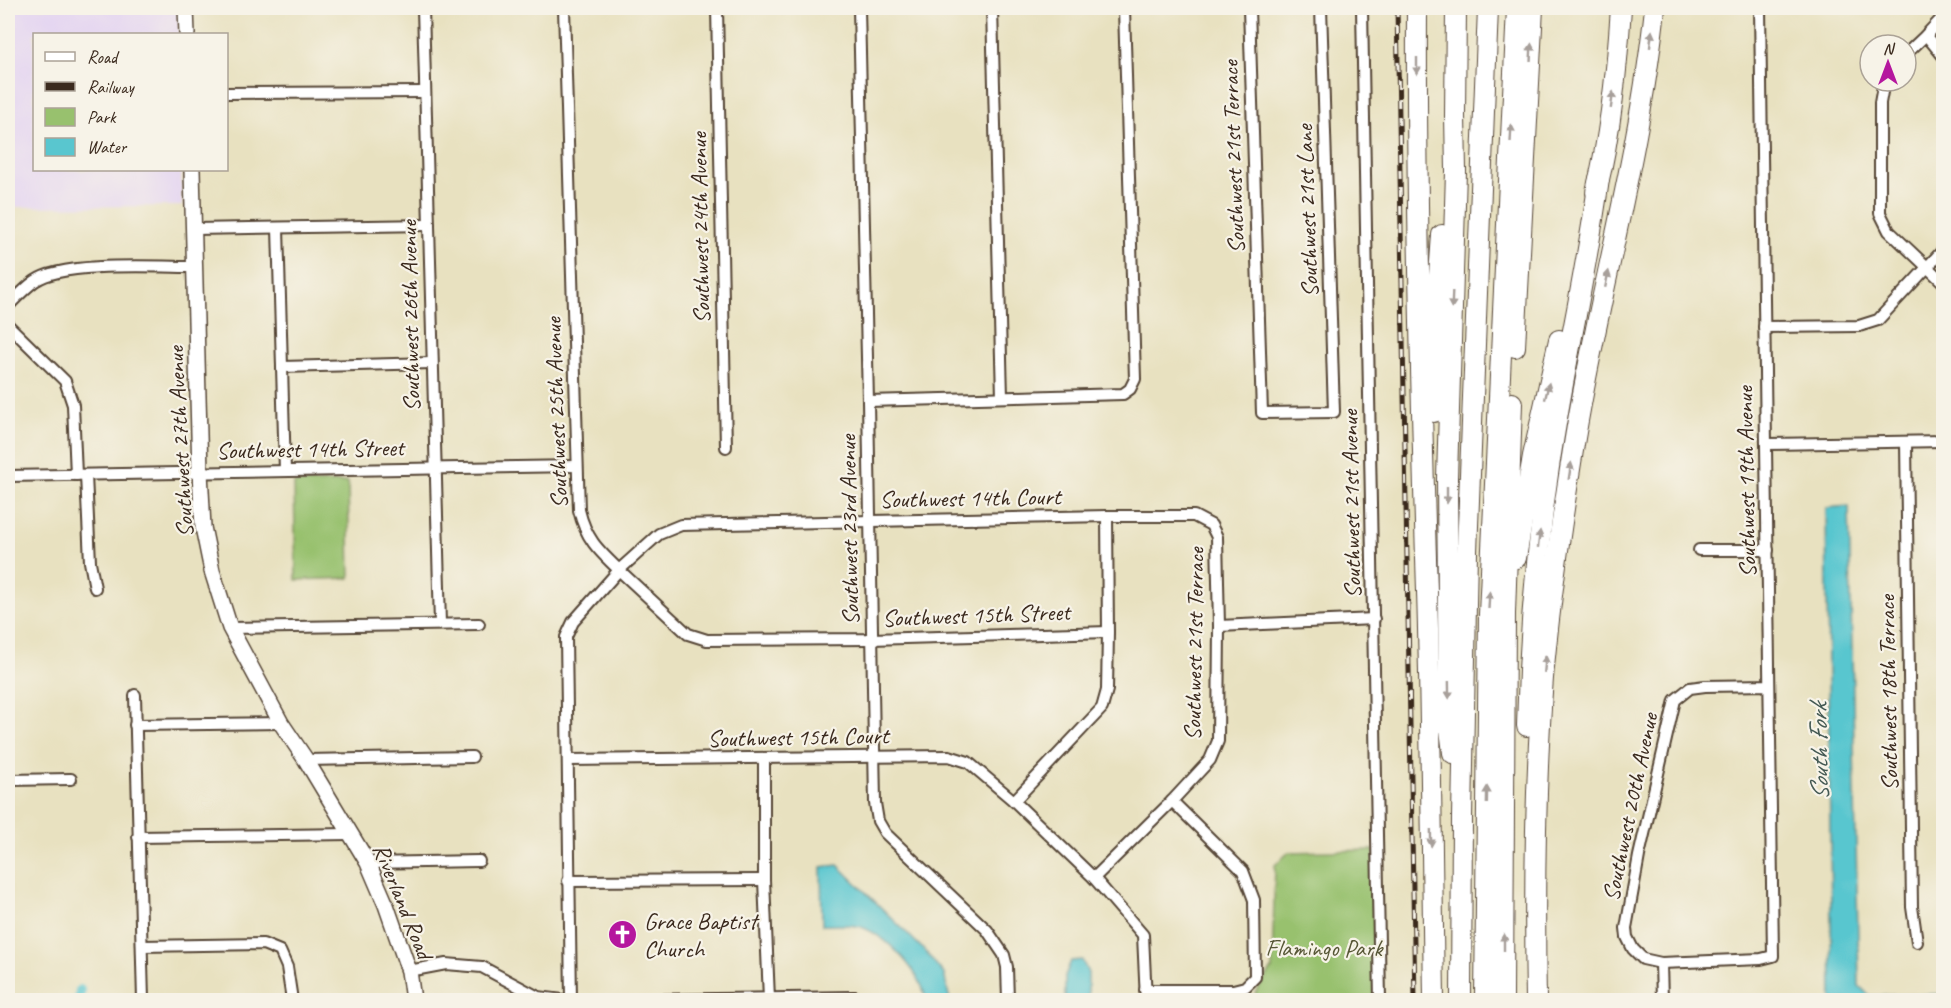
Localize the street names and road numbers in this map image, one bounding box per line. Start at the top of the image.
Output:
street label: Southwest 21st Terrace [1215,58,1251,254]
street label: Southwest 21st Lane [1289,122,1325,298]
street label: Southwest 24th Avenue [683,130,717,324]
street label: Southwest 26th Avenue [393,218,427,412]
street label: Southwest 25th Avenue [538,315,574,509]
street label: Southwest 27th Avenue [160,344,200,538]
street label: Southwest 19th Avenue [1729,384,1763,578]
street label: Southwest 21st Avenue [1334,407,1368,599]
street label: Southwest 14th Street [216,432,406,466]
street label: Southwest 23rd Avenue [832,432,866,626]
street label: Southwest 14th Court [879,481,1063,515]
street label: Southwest 21st Terrace [1177,545,1211,741]
street label: Southwest 18th Terrace [1871,593,1905,791]
street label: Southwest 15th Street [882,597,1072,633]
street label: Southwest 20th Avenue [1595,708,1665,904]
street label: Southwest 15th Court [707,720,891,754]
street label: Riverland Road [366,839,441,967]

